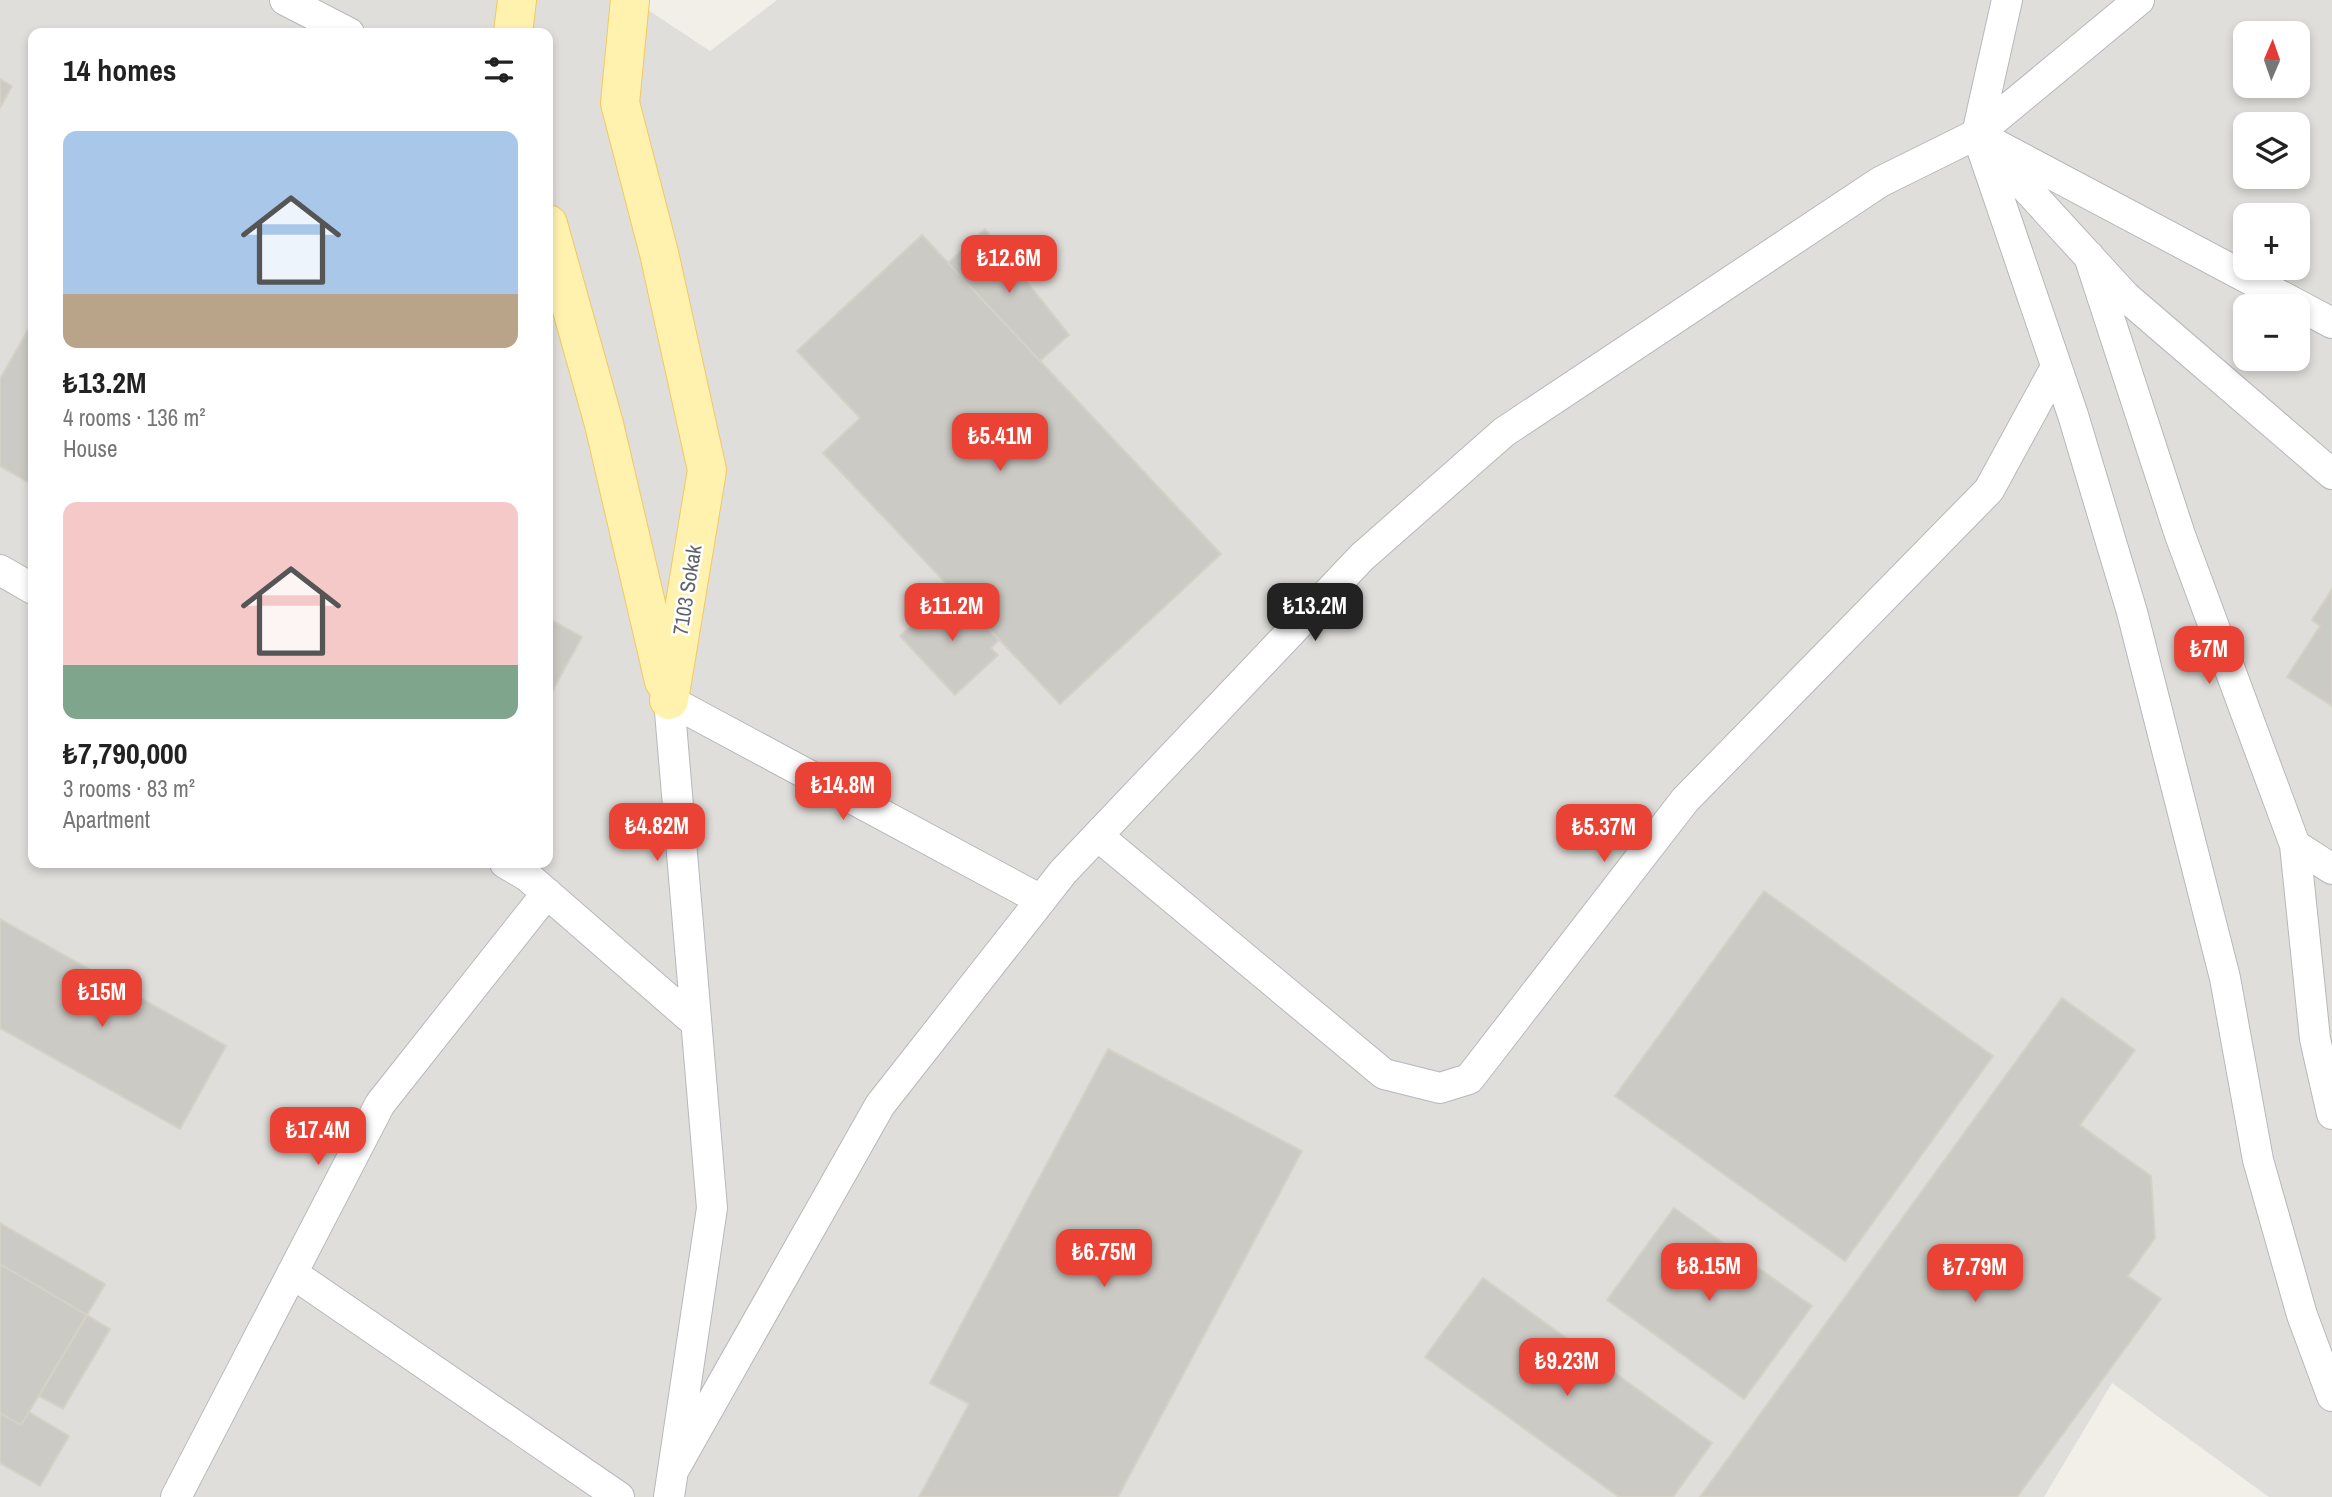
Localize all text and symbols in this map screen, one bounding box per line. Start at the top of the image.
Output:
north arrow [2233,21,2310,98]
map controls [2233,21,2310,371]
text: 14 homes [63,50,177,90]
icon: filters [480,51,518,89]
button: layers [2233,112,2310,189]
icon: home [228,177,354,303]
button: + [2233,203,2310,280]
pin: ₺12.6M [952,236,1066,295]
text: ₺12.6M [977,242,1041,273]
button: − [2233,294,2310,371]
text: ₺13.2M [63,362,146,402]
text: 4 rooms · 136 m² [63,402,206,433]
pin: ₺5.41M [943,414,1057,473]
text: ₺5.41M [968,420,1032,451]
text: House [63,433,118,464]
street label: 7103 Sokak [666,542,708,637]
icon: home [228,548,354,674]
pin: ₺11.2M [895,584,1009,643]
pin: ₺13.2M [1258,584,1372,643]
text: ₺11.2M [921,590,983,621]
text: ₺13.2M [1283,590,1347,621]
pin: ₺7M [2175,626,2243,686]
text: ₺7M [2190,633,2228,664]
text: ₺7,790,000 [63,733,187,773]
pin: ₺14.8M [786,762,900,822]
text: ₺14.8M [811,769,875,800]
text: 3 rooms · 83 m² [63,773,195,804]
text: Apartment [63,804,150,835]
pin: ₺4.82M [600,804,714,863]
pin: ₺5.37M [1547,804,1661,864]
text: ₺4.82M [625,810,689,841]
text: ₺5.37M [1572,811,1636,842]
pin: ₺15M [61,970,143,1029]
text: ₺15M [78,976,126,1007]
pin: ₺17.4M [261,1108,375,1167]
text: ₺17.4M [286,1114,350,1145]
pin: ₺6.75M [1047,1230,1161,1289]
text: ₺6.75M [1072,1236,1136,1267]
pin: ₺8.15M [1652,1244,1766,1303]
pin: ₺7.79M [1918,1244,2032,1304]
text: ₺8.15M [1677,1250,1741,1281]
text: ₺7.79M [1943,1251,2007,1282]
pin: ₺9.23M [1510,1338,1624,1398]
text: ₺9.23M [1535,1345,1599,1376]

